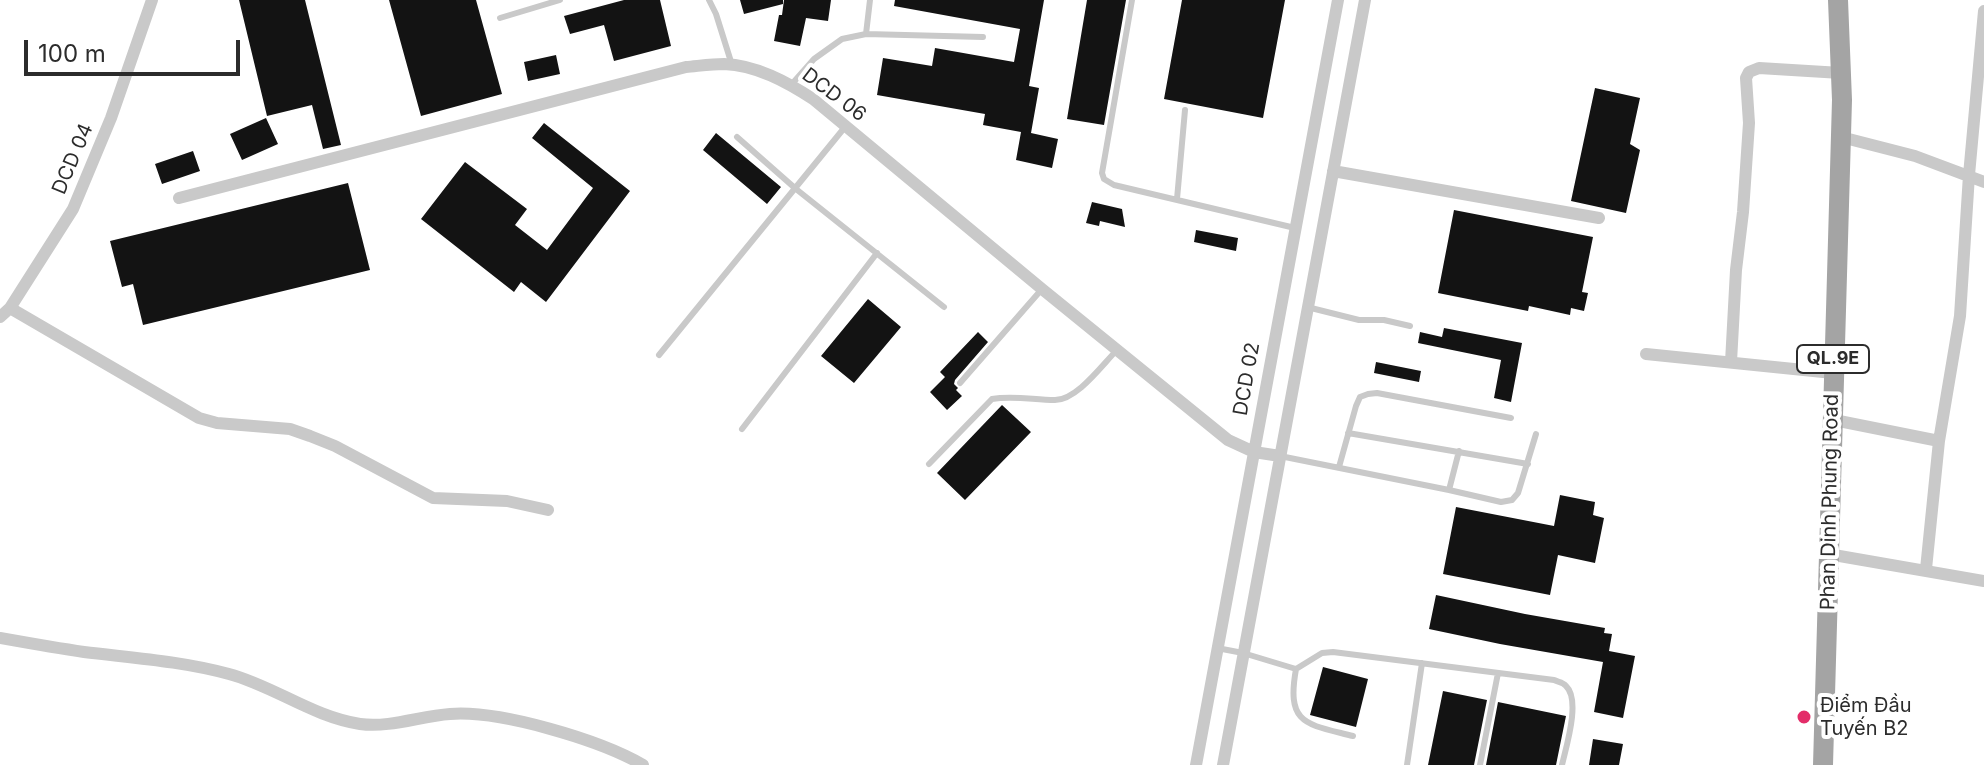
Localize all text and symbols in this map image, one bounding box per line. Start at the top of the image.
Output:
scale bar [28,24,244,74]
text: 100 m [38,39,106,68]
street label: DCD 06 [797,63,871,127]
street label: DCD 04 [47,120,99,198]
street label: DCD 02 [1229,341,1265,417]
road number: QL.9E [1797,345,1869,373]
street label: Phan Dinh Phung Road [1816,394,1844,610]
place label: Điểm Đầu Tuyến B2 [1820,694,1912,741]
marker: Điểm Đầu Tuyến B2 [1795,708,1813,726]

